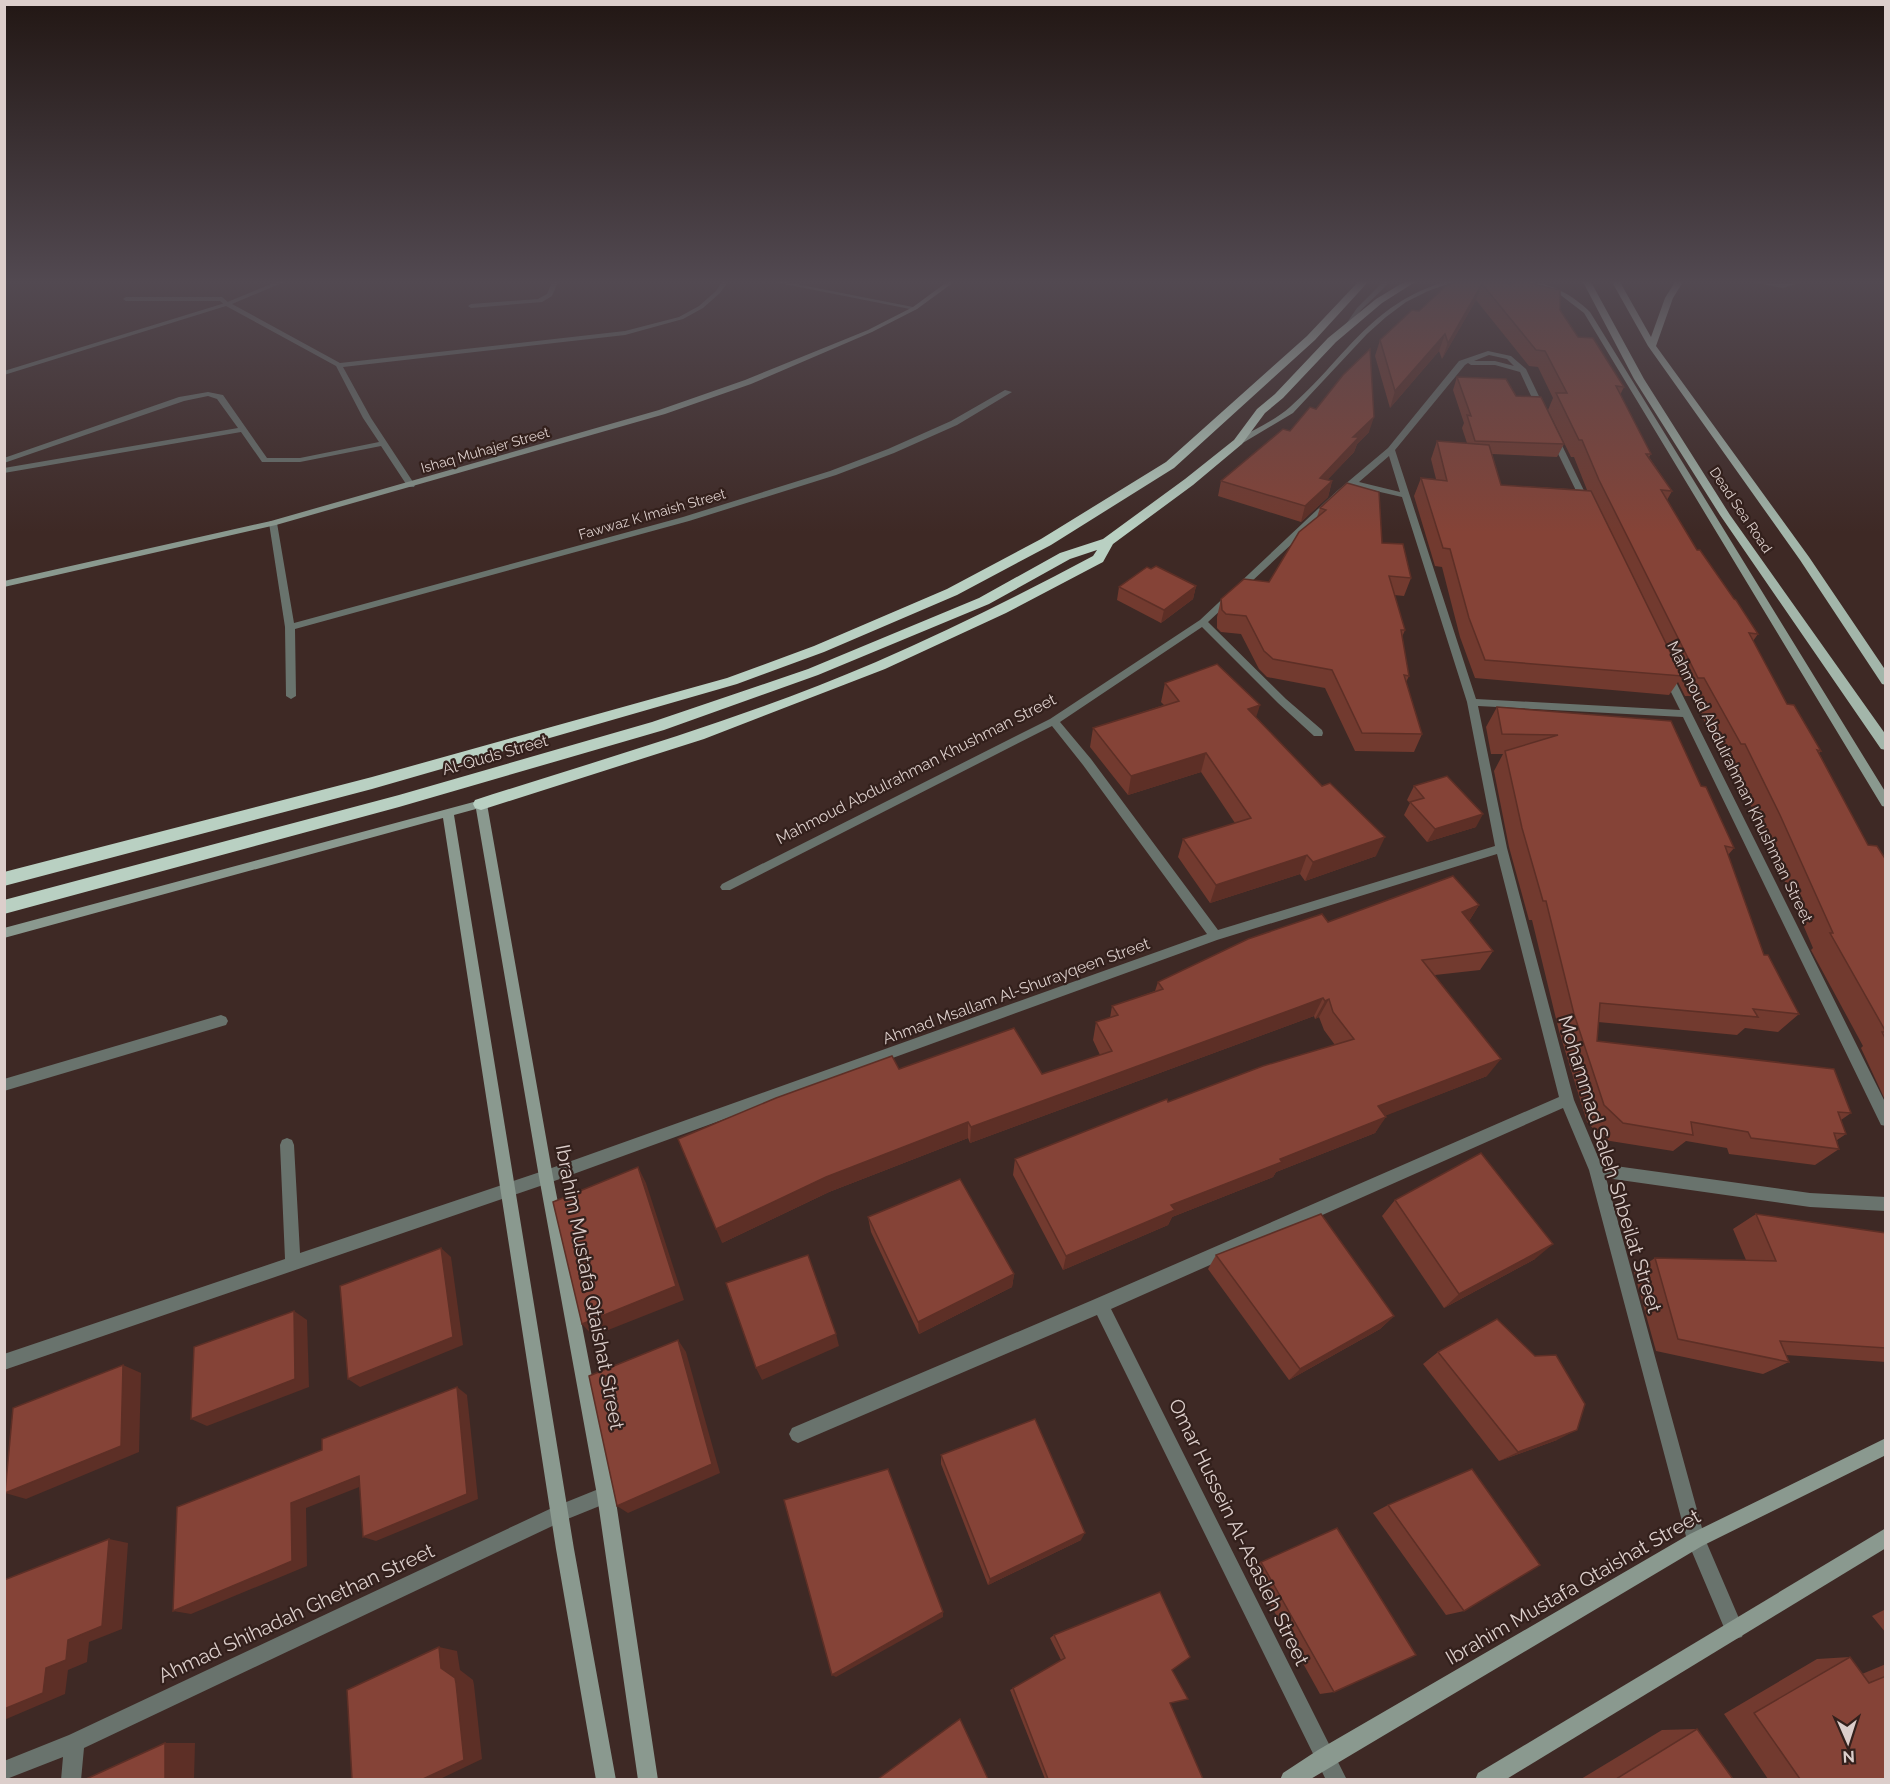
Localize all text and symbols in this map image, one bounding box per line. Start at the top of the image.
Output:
street label: Ishaq Muhajer Street [419,424,551,476]
street label: Dead Sea Road [1707,464,1775,556]
street label: Fawwaz K Imaish Street [577,485,728,543]
street label: Mahmoud Abdulrahman Khushman Street [1663,638,1817,927]
street label: Mahmoud Abdulrahman Khushman Street [773,690,1060,848]
street label: Al-Quds Street [440,731,551,779]
street label: Ahmad Msallam Al-Shurayqeen Street [880,934,1153,1048]
street label: Mohammad Saleh Shbeilat Street [1553,1012,1667,1316]
street label: Ibrahim Mustafa Qtaishat Street [551,1142,630,1432]
street label: Omar Hussein Al-Asasleh Street [1164,1395,1314,1670]
street label: Ibrahim Mustafa Qtaishat Street [1441,1504,1705,1670]
street label: Ahmad Shihadah Ghethan Street [154,1538,438,1688]
north arrow [1818,1712,1878,1772]
text: N [1842,1747,1855,1766]

